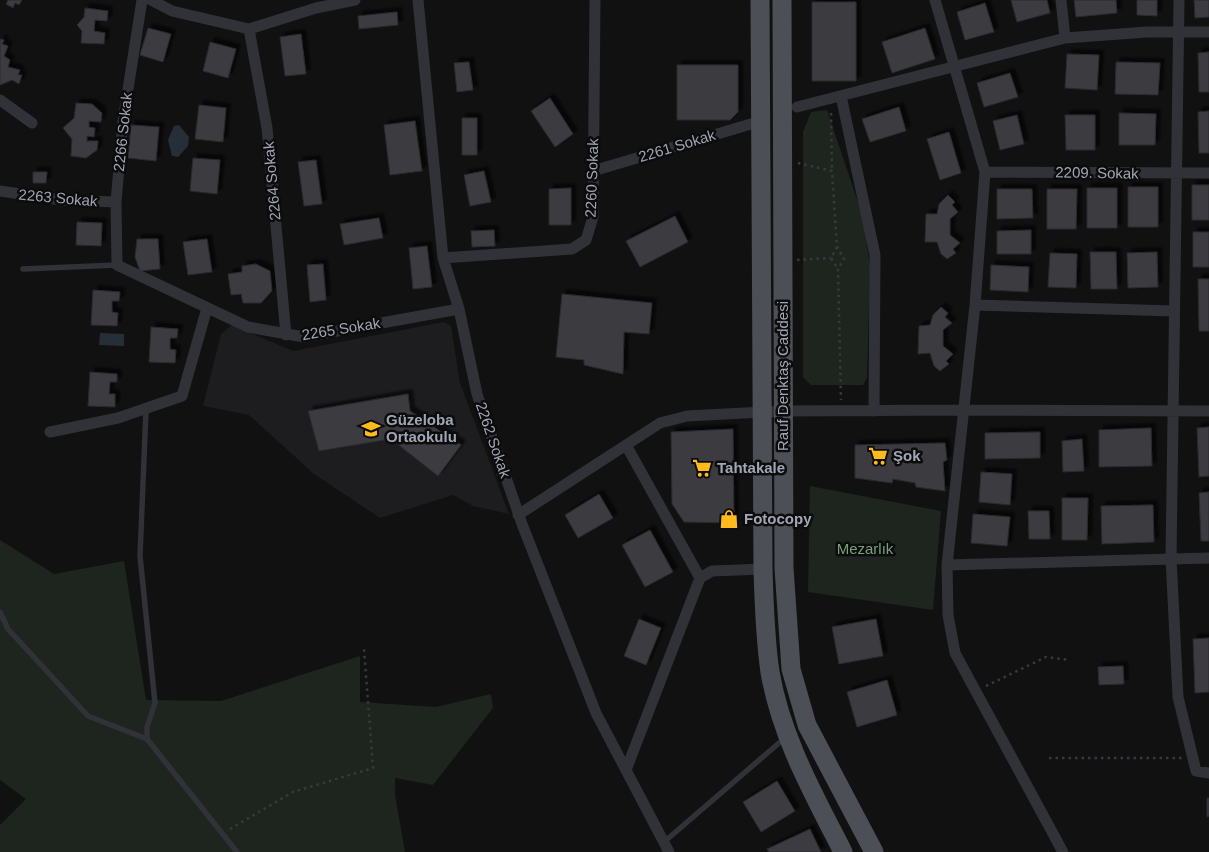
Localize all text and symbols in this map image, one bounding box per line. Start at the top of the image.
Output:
street label: 2266 Sokak [110,91,135,172]
street label: 2261 Sokak [636,126,718,165]
street label: 2260 Sokak [582,138,601,218]
street label: 2264 Sokak [260,140,283,221]
street label: 2209. Sokak [1055,163,1139,182]
street label: 2263 Sokak [18,186,99,209]
street label: Rauf Denktaş Caddesi [774,301,791,451]
street label: 2265 Sokak [300,314,382,343]
street label: 2262 Sokak [473,400,515,481]
place label: Güzeloba Ortaokulu [386,411,457,445]
school or university icon: Güzeloba Ortaokulu [360,418,382,440]
supermarket icon: Şok [867,445,889,467]
place label: Şok [893,447,921,464]
supermarket icon: Tahtakale [691,457,713,479]
place label: Tahtakale [717,459,785,476]
shop icon: Fotocopy [718,508,740,530]
place label: Fotocopy [744,510,812,527]
park label: Mezarlık [837,540,894,557]

